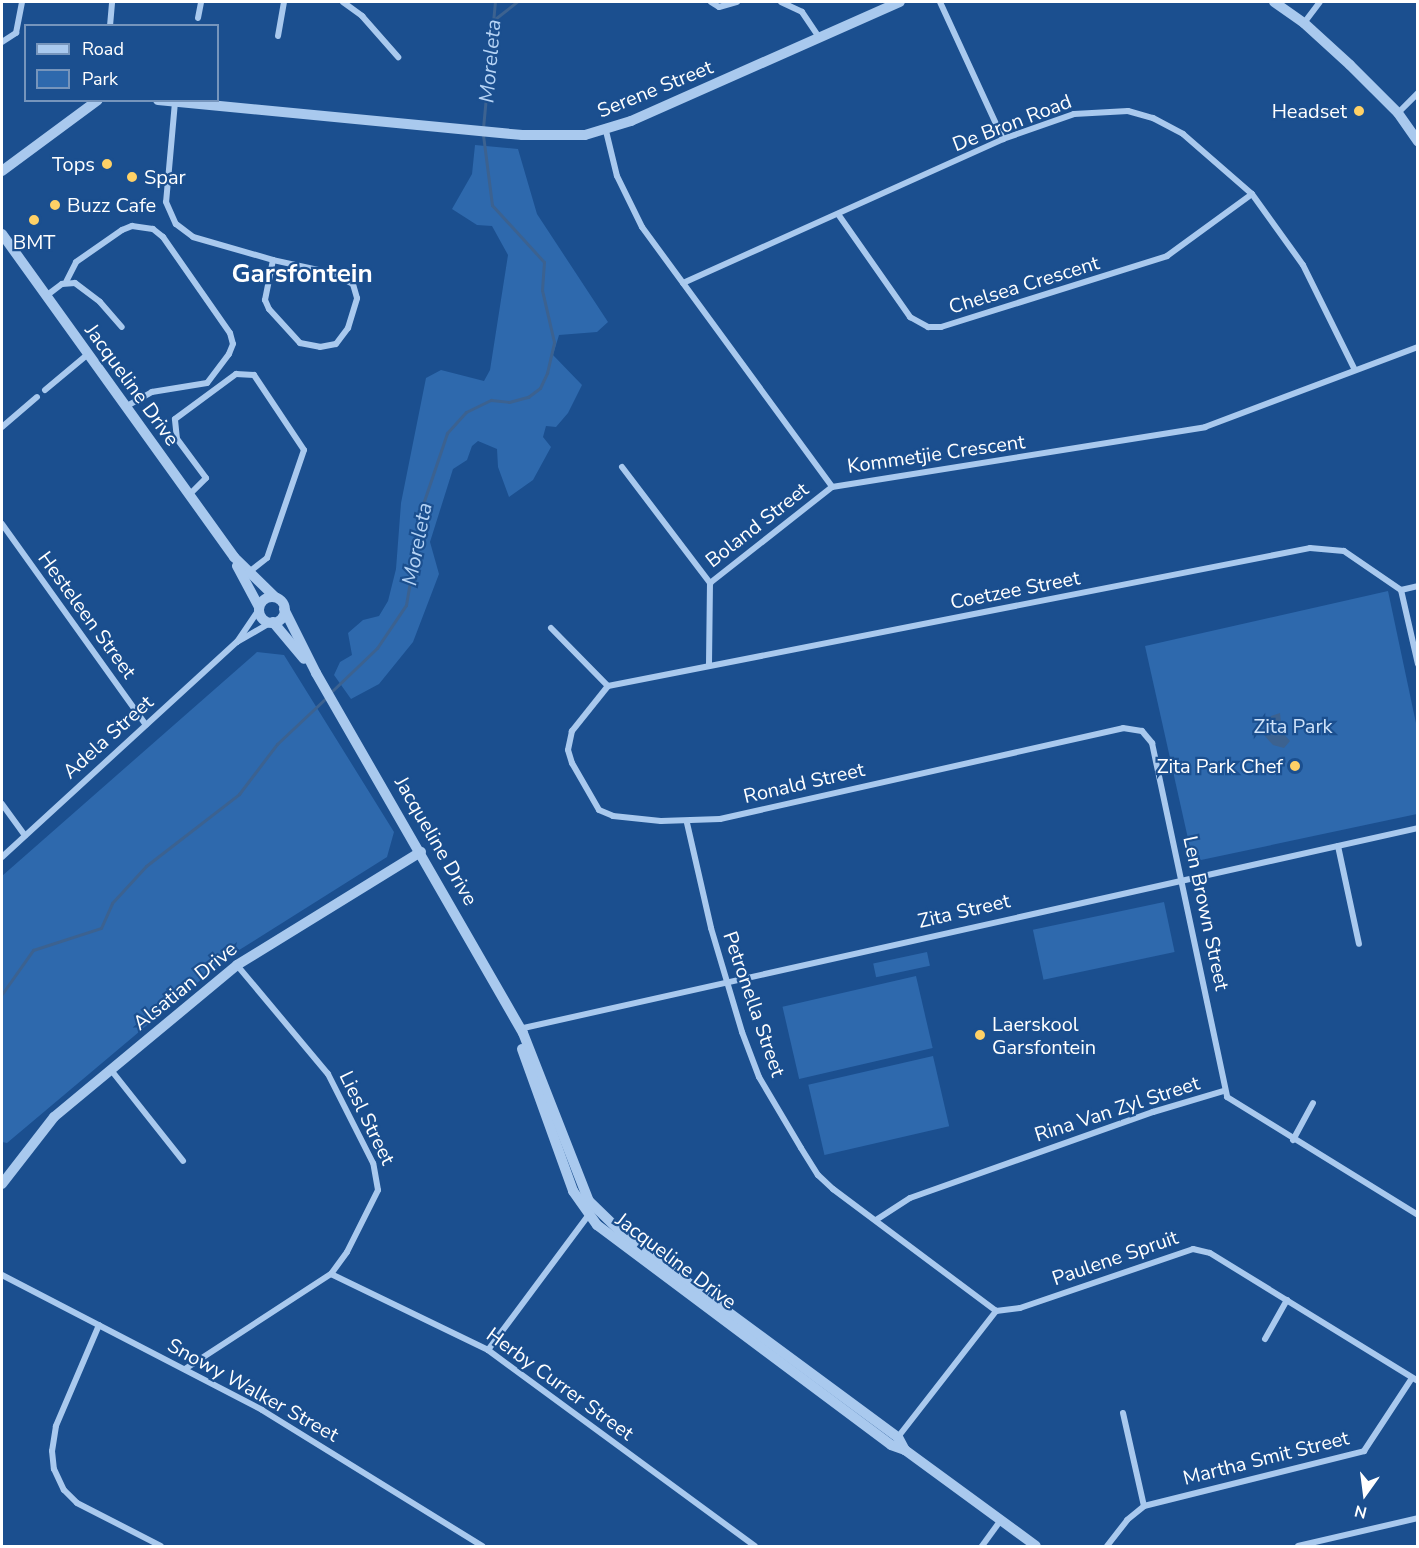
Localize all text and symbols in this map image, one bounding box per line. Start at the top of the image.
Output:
water label: Moreleta [474,18,506,104]
legend [24,24,219,102]
text: Road [82,37,124,61]
street label: Serene Street [594,55,716,123]
text: Park [82,67,118,91]
street label: De Bron Road [949,89,1075,157]
place label: Headset [1272,99,1347,123]
marker: Headset [1352,104,1366,118]
place label: Tops [52,152,95,176]
marker: Tops [100,157,114,171]
place label: Spar [144,165,186,189]
marker: Spar [125,170,139,184]
place label: Buzz Cafe [67,193,156,217]
marker: Buzz Cafe [48,198,62,212]
marker: BMT [27,213,41,227]
place label: BMT [13,230,55,254]
street label: Chelsea Crescent [946,251,1102,319]
district label: Garsfontein [231,258,373,290]
street label: Jacqueline Drive [80,319,184,451]
street label: Kommetjie Crescent [846,430,1026,478]
street label: Boland Street [701,477,813,573]
water label: Moreleta [397,500,437,588]
street label: Hesteleen Street [33,547,141,683]
street label: Coetzee Street [948,566,1082,614]
street label: Adela Street [58,690,158,784]
park label: Zita Park [1253,714,1333,738]
place label: Zita Park Chef [1157,754,1283,778]
street label: Ronald Street [741,757,867,809]
marker: Zita Park Chef [1288,759,1302,773]
street label: Jacqueline Drive [389,772,483,910]
street label: Len Brown Street [1178,834,1234,992]
street label: Zita Street [916,889,1012,933]
street label: Petronella Street [718,928,790,1080]
street label: Alsatian Drive [128,937,242,1035]
place label: Laerskool Garsfontein [992,1012,1096,1059]
marker: Laerskool Garsfontein [973,1028,987,1042]
street label: Liesl Street [334,1067,400,1169]
street label: Rina Van Zyl Street [1032,1071,1202,1147]
street label: Jacqueline Drive [611,1208,741,1314]
street label: Paulene Spruit [1049,1225,1181,1291]
street label: Herby Currer Street [482,1323,638,1445]
street label: Snowy Walker Street [163,1333,343,1447]
street label: Martha Smit Street [1180,1426,1352,1490]
north arrow [1335,1464,1395,1524]
text: N [1352,1499,1369,1524]

